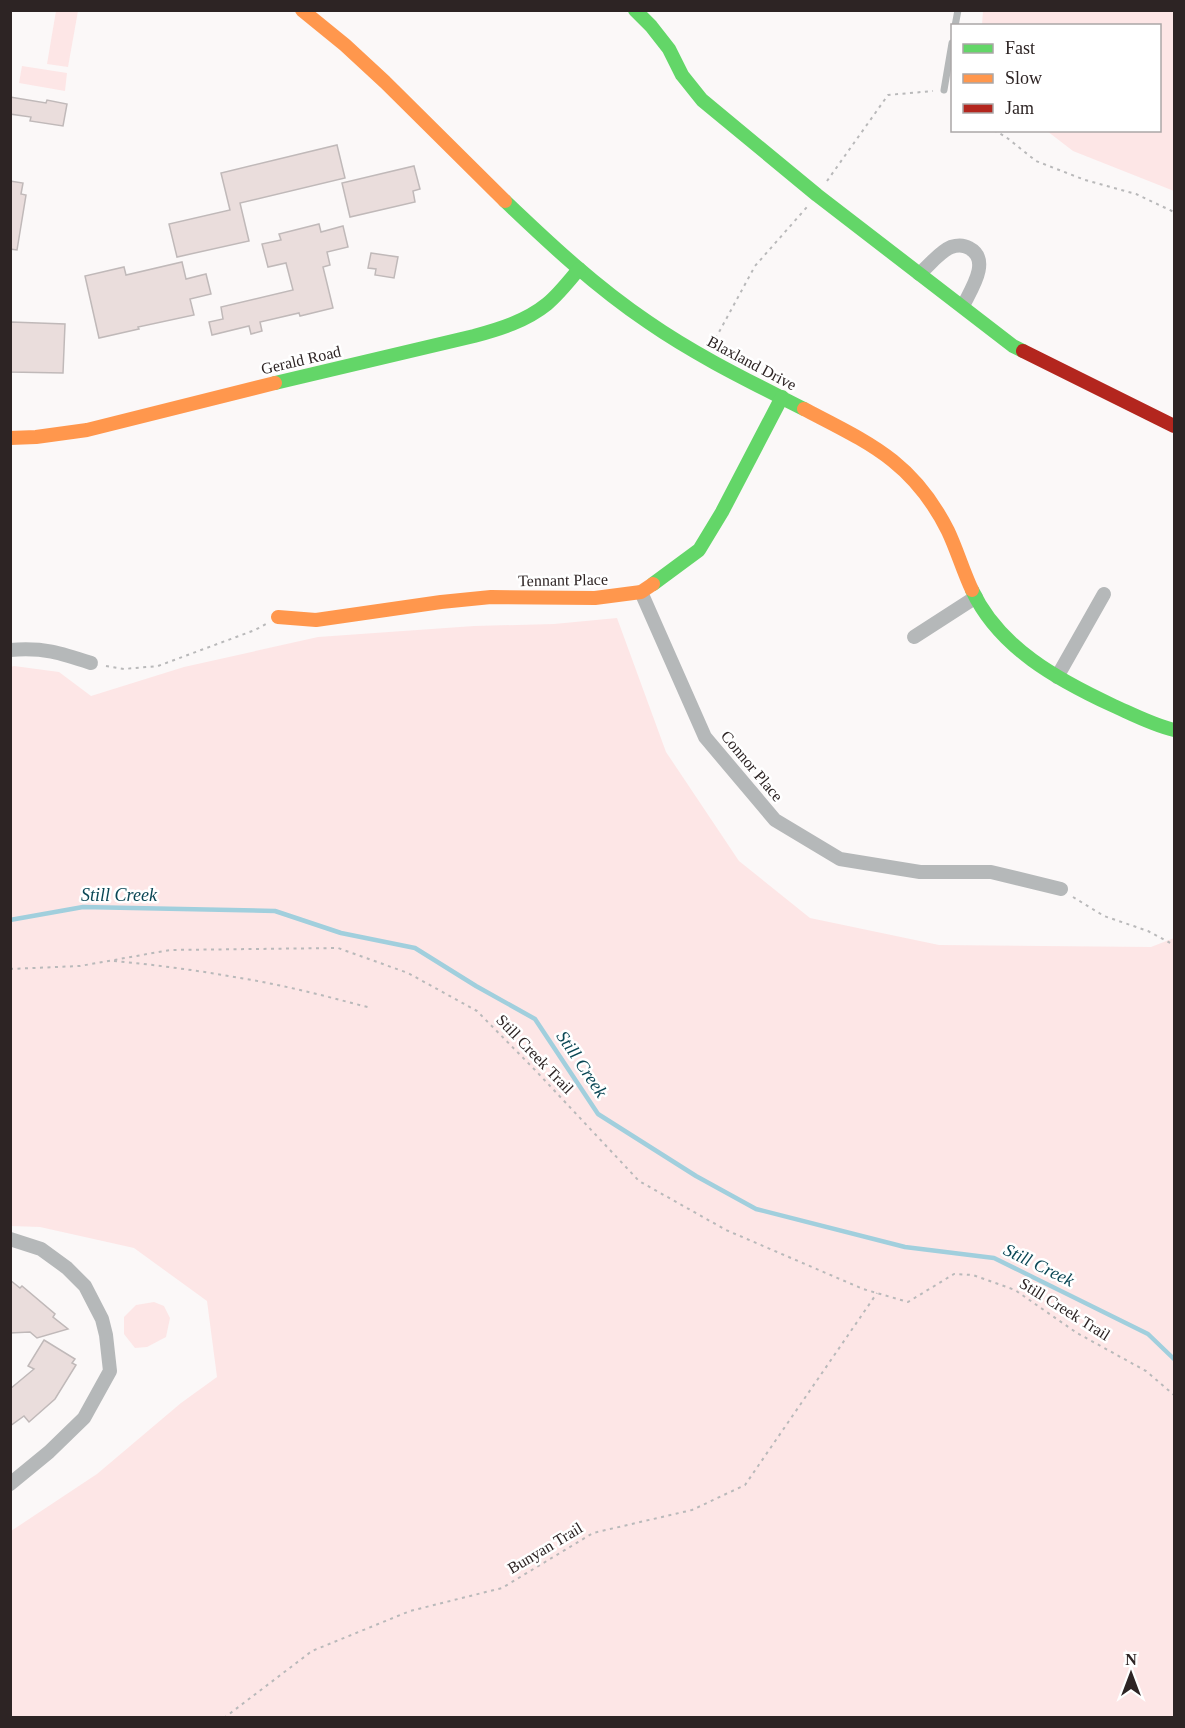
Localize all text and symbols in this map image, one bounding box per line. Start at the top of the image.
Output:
legend [951,24,1161,132]
text: Fast [1005,38,1035,58]
text: Slow [1005,68,1042,88]
text: Jam [1005,98,1034,118]
street label: Blaxland Drive [705,332,799,394]
street label: Gerald Road [259,343,343,377]
street label: Tennant Place [518,571,608,589]
street label: Connor Place [718,727,786,805]
water label: Still Creek [81,885,158,905]
street label: Still Creek Trail [493,1011,577,1097]
water label: Still Creek [553,1027,612,1102]
water label: Still Creek [1001,1239,1078,1291]
street label: Still Creek Trail [1017,1274,1114,1344]
street label: Bunyan Trail [505,1519,586,1578]
north arrow [1101,1644,1161,1704]
text: N [1125,1651,1137,1668]

